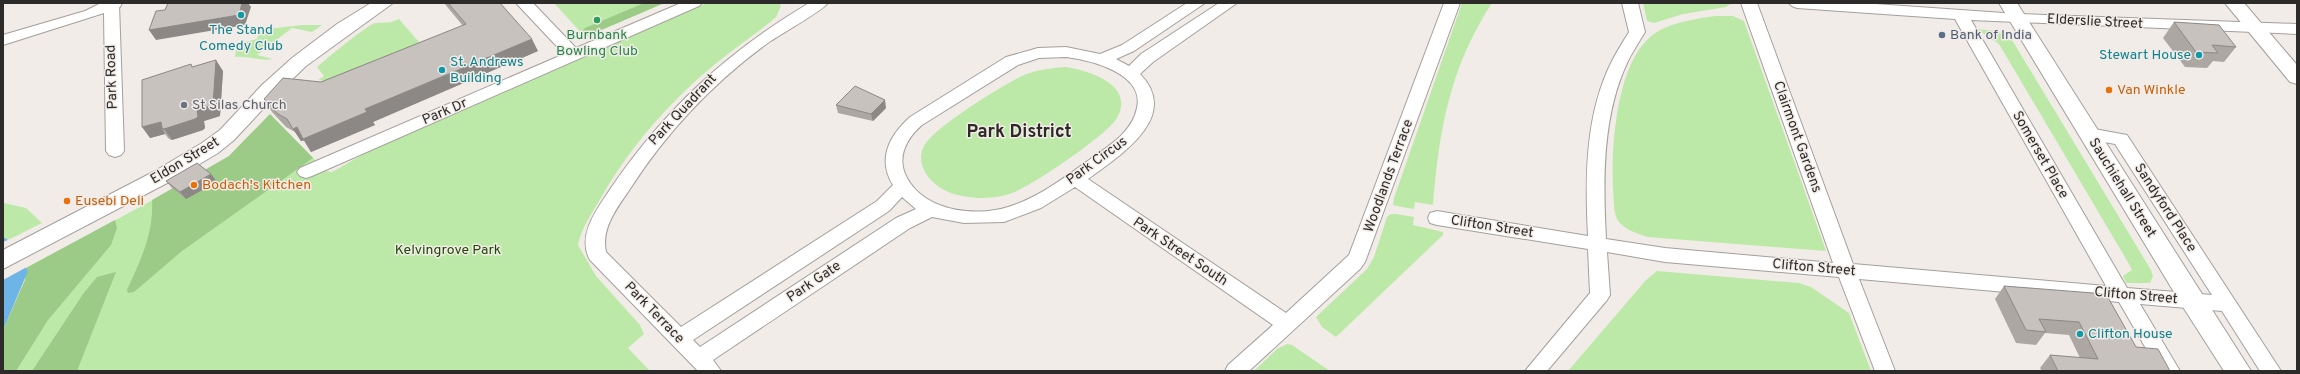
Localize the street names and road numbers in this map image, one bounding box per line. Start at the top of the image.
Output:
street label: Elderslie Street [2047,11,2143,33]
street label: Park Road [102,44,122,110]
street label: Park Quadrant [646,71,720,149]
street label: Clairmont Gardens [1769,79,1825,195]
street label: Park Dr [420,95,471,129]
street label: Somerset Place [2008,108,2072,202]
street label: Woodlands Terrace [1361,117,1417,235]
street label: Park Circus [1063,133,1131,189]
street label: Eldon Street [147,134,223,188]
street label: Sauchiehall Street [2085,135,2159,241]
street label: Sandyford Place [2130,160,2200,256]
street label: Clifton Street [1449,212,1535,242]
street label: Park Street South [1129,214,1231,290]
street label: Clifton Street [1772,256,1856,280]
street label: Park Gate [784,258,844,306]
street label: Park Terrace [620,279,688,347]
street label: Clifton Street [2094,284,2178,308]

